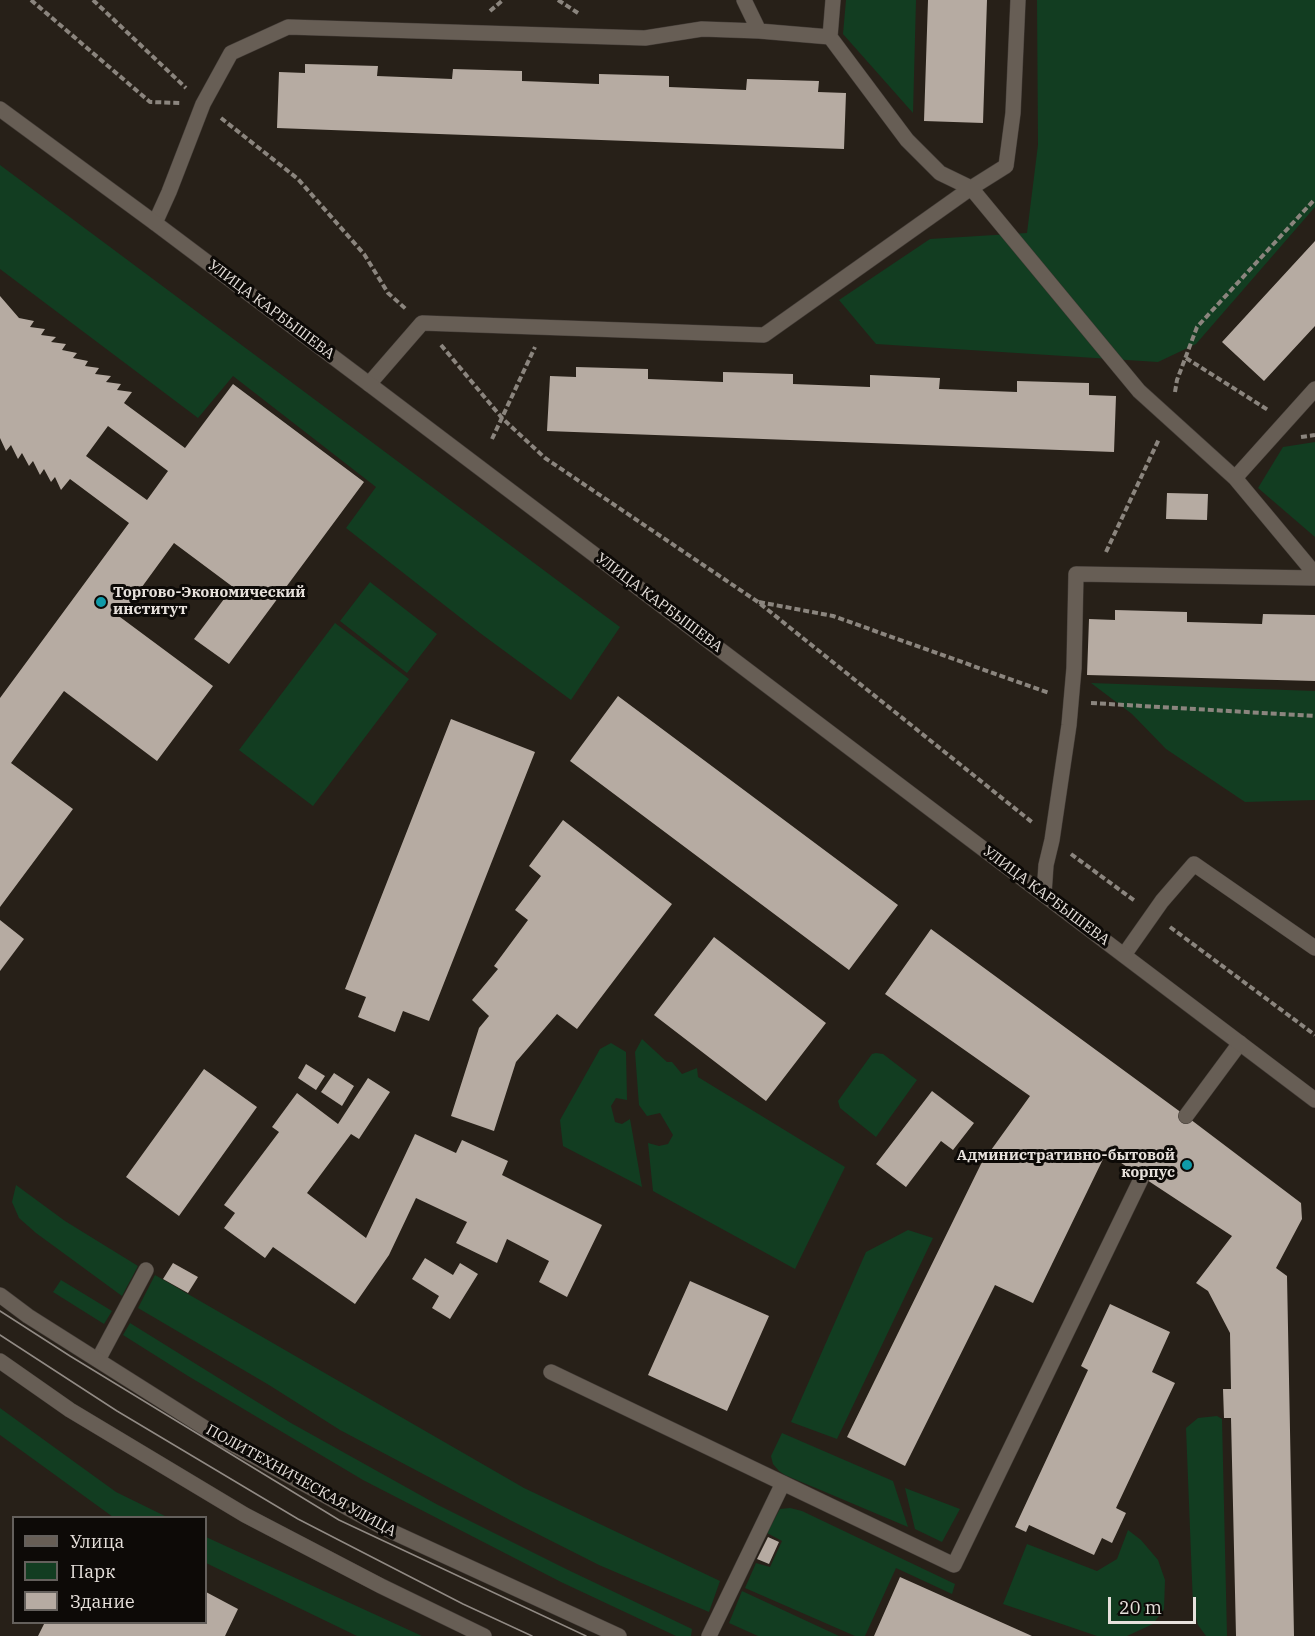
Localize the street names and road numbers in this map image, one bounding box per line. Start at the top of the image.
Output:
street label: УЛИЦА КАРБЫШЕВА [204,256,338,364]
street label: УЛИЦА КАРБЫШЕВА [592,549,726,657]
street label: УЛИЦА КАРБЫШЕВА [979,842,1113,950]
street label: ПОЛИТЕХНИЧЕСКАЯ УЛИЦА [203,1421,399,1541]

